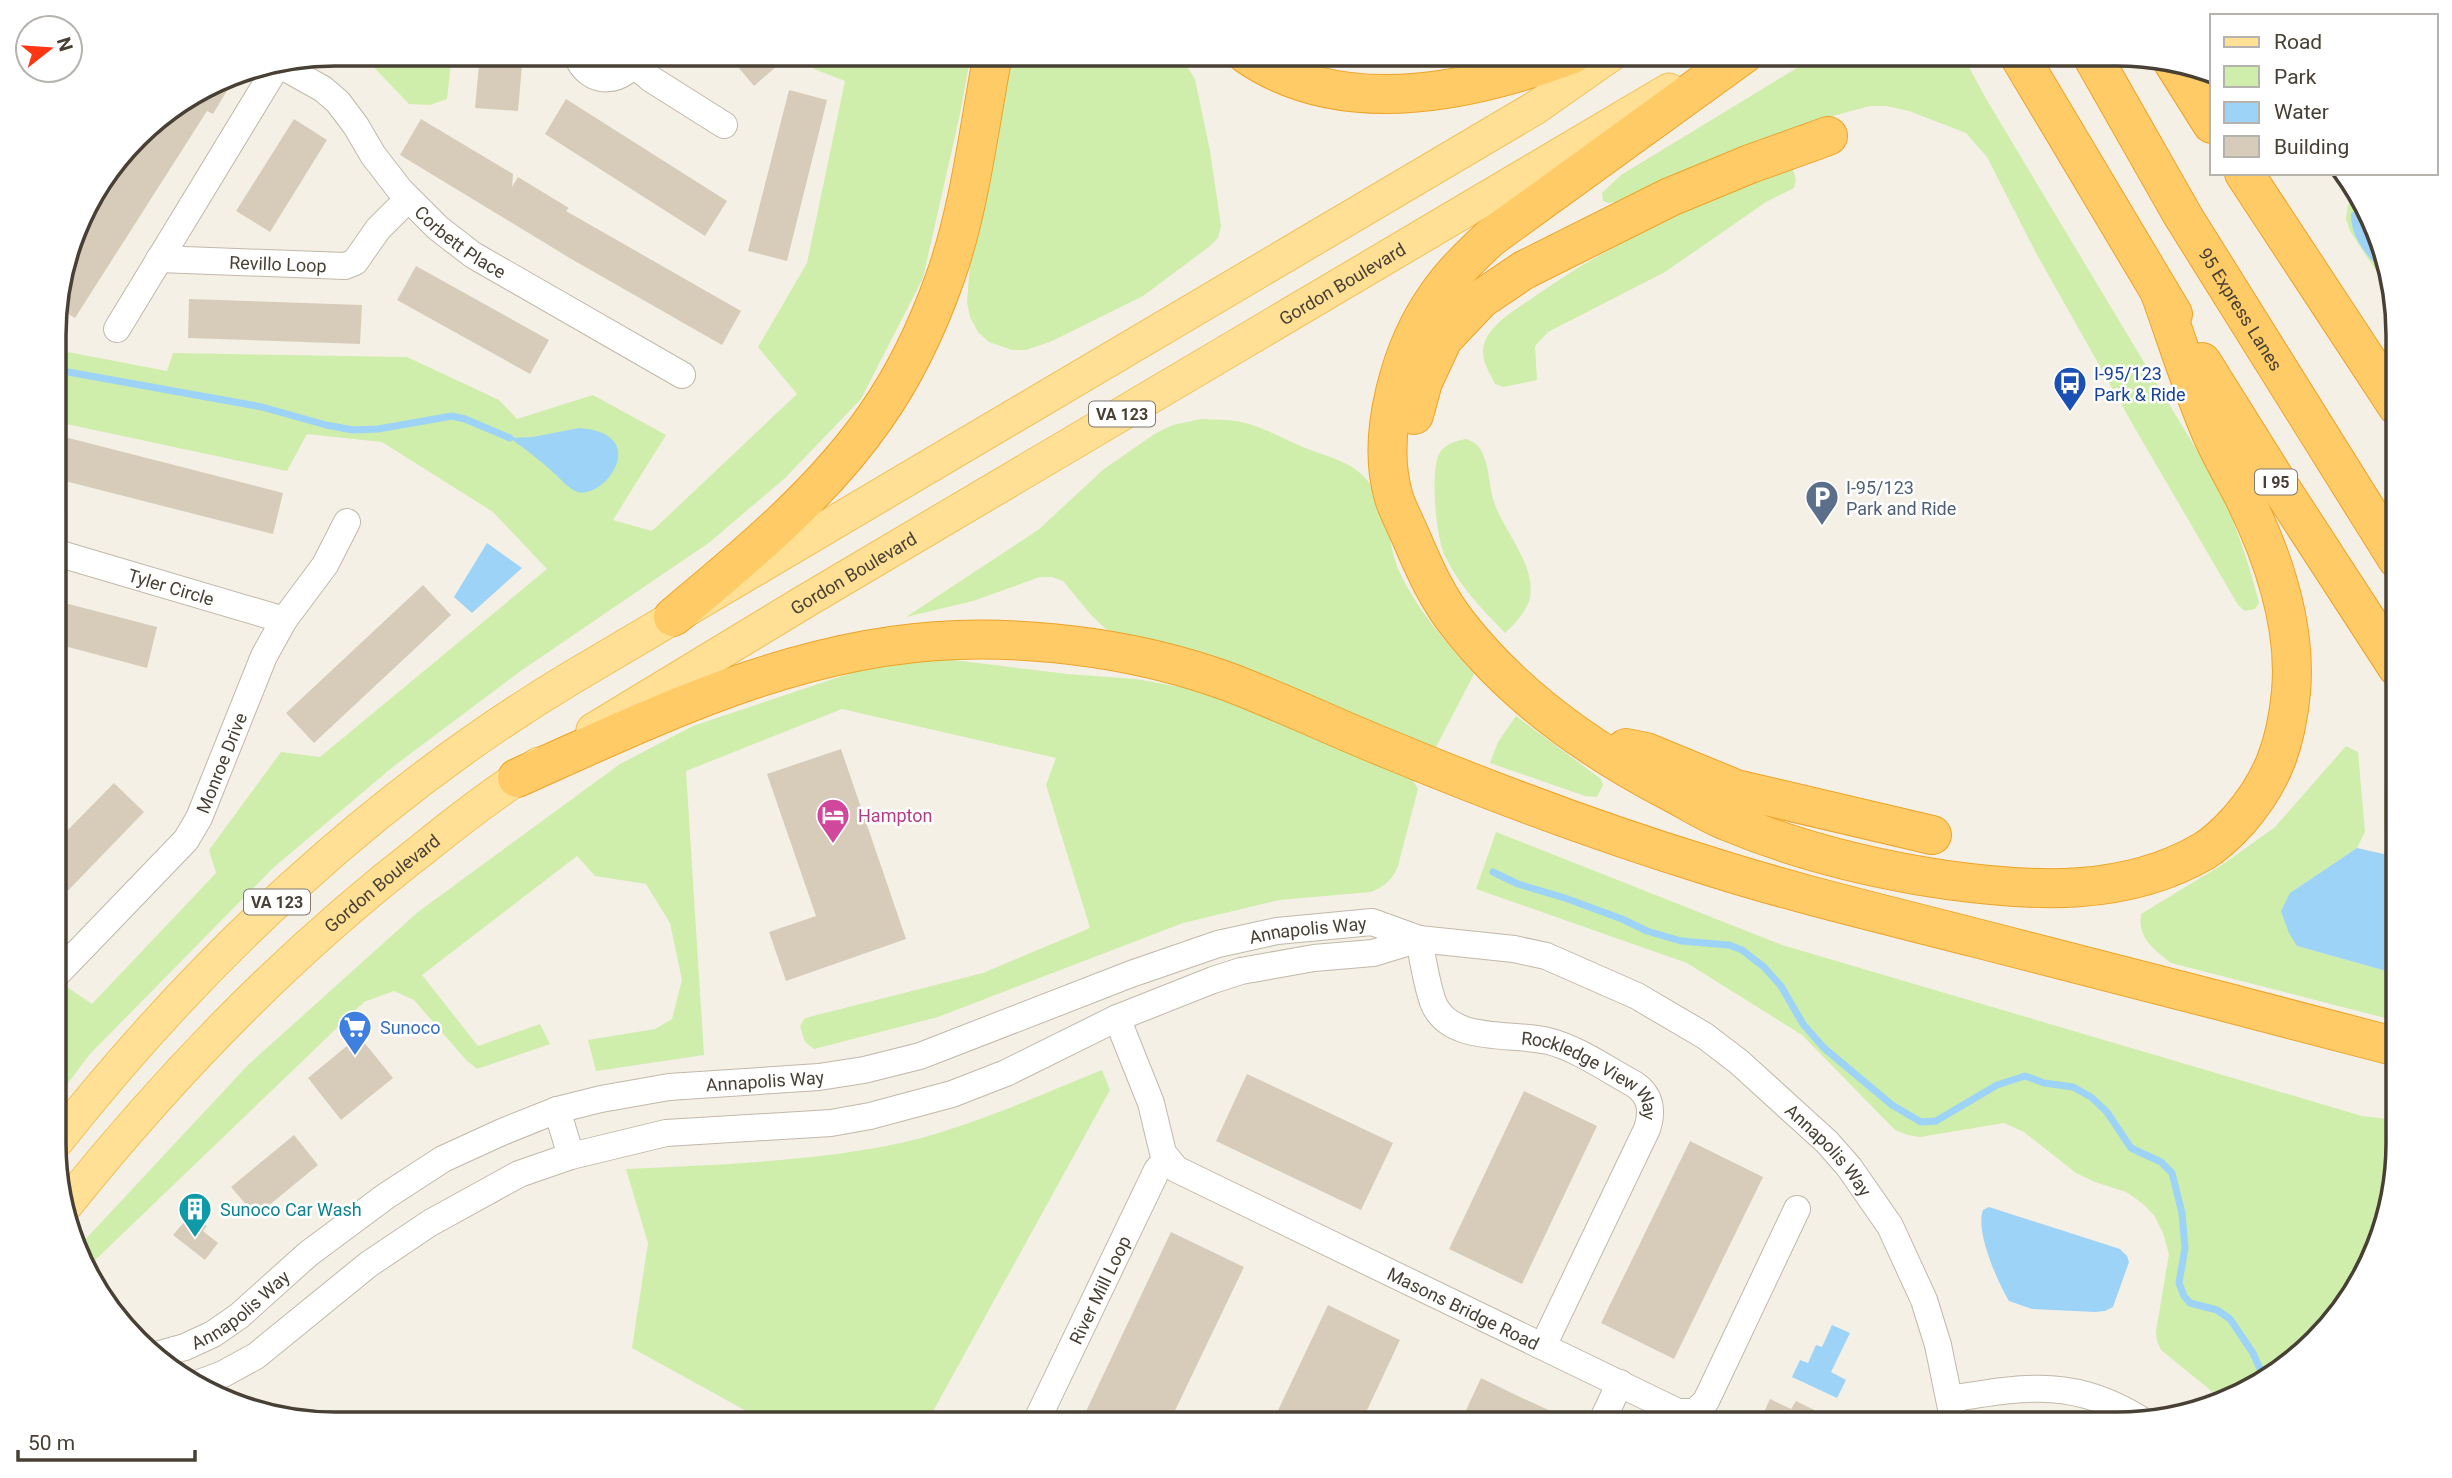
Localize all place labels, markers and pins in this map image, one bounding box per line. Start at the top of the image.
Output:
place label: I-95/123 Park & Ride [2094,363,2186,405]
bus stop icon: I-95/123 Park & Ride [2051,364,2089,413]
place label: I-95/123 Park and Ride [1846,477,1956,519]
parking icon: I-95/123 Park and Ride [1803,478,1841,527]
hotel icon: Hampton [814,796,852,845]
place label: Hampton [858,805,932,826]
supermarket icon: Sunoco [336,1008,374,1057]
place label: Sunoco [380,1017,441,1038]
building icon: Sunoco Car Wash [176,1190,214,1239]
place label: Sunoco Car Wash [220,1199,362,1220]

